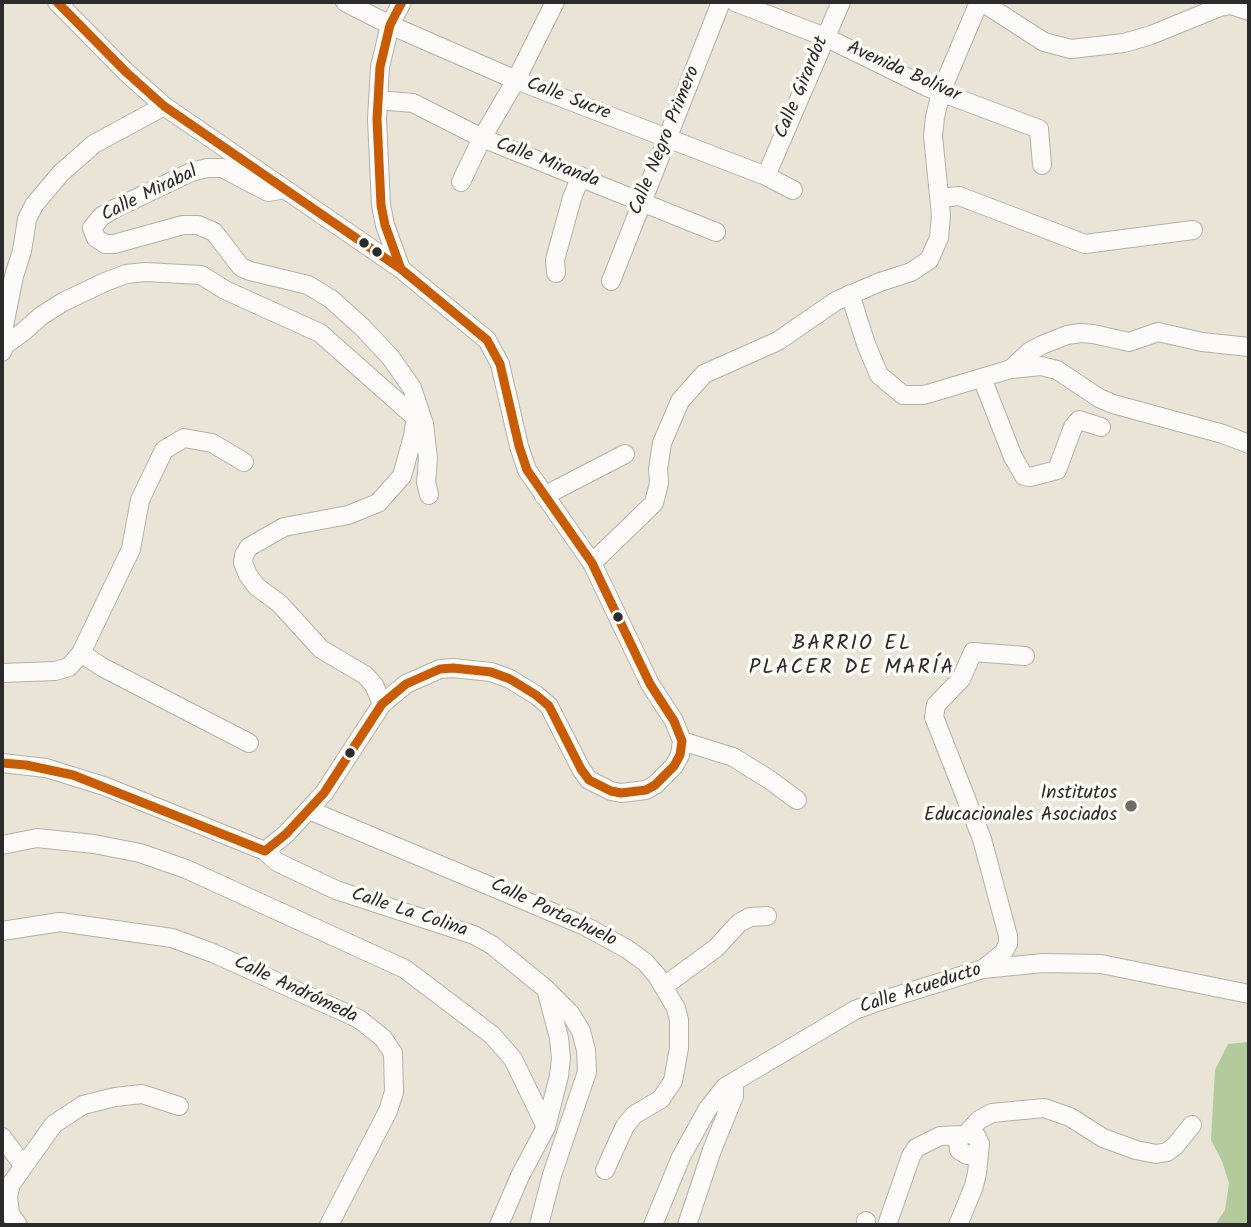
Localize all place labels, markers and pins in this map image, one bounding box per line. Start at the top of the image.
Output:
unlabelled marker [357,236,371,250]
unlabelled marker [370,245,384,259]
unlabelled marker [611,610,625,624]
unlabelled marker [343,746,357,760]
place label: Institutos Educacionales Asociados [924,784,1117,828]
marker: Institutos Educacionales Asociados [1123,798,1139,814]

